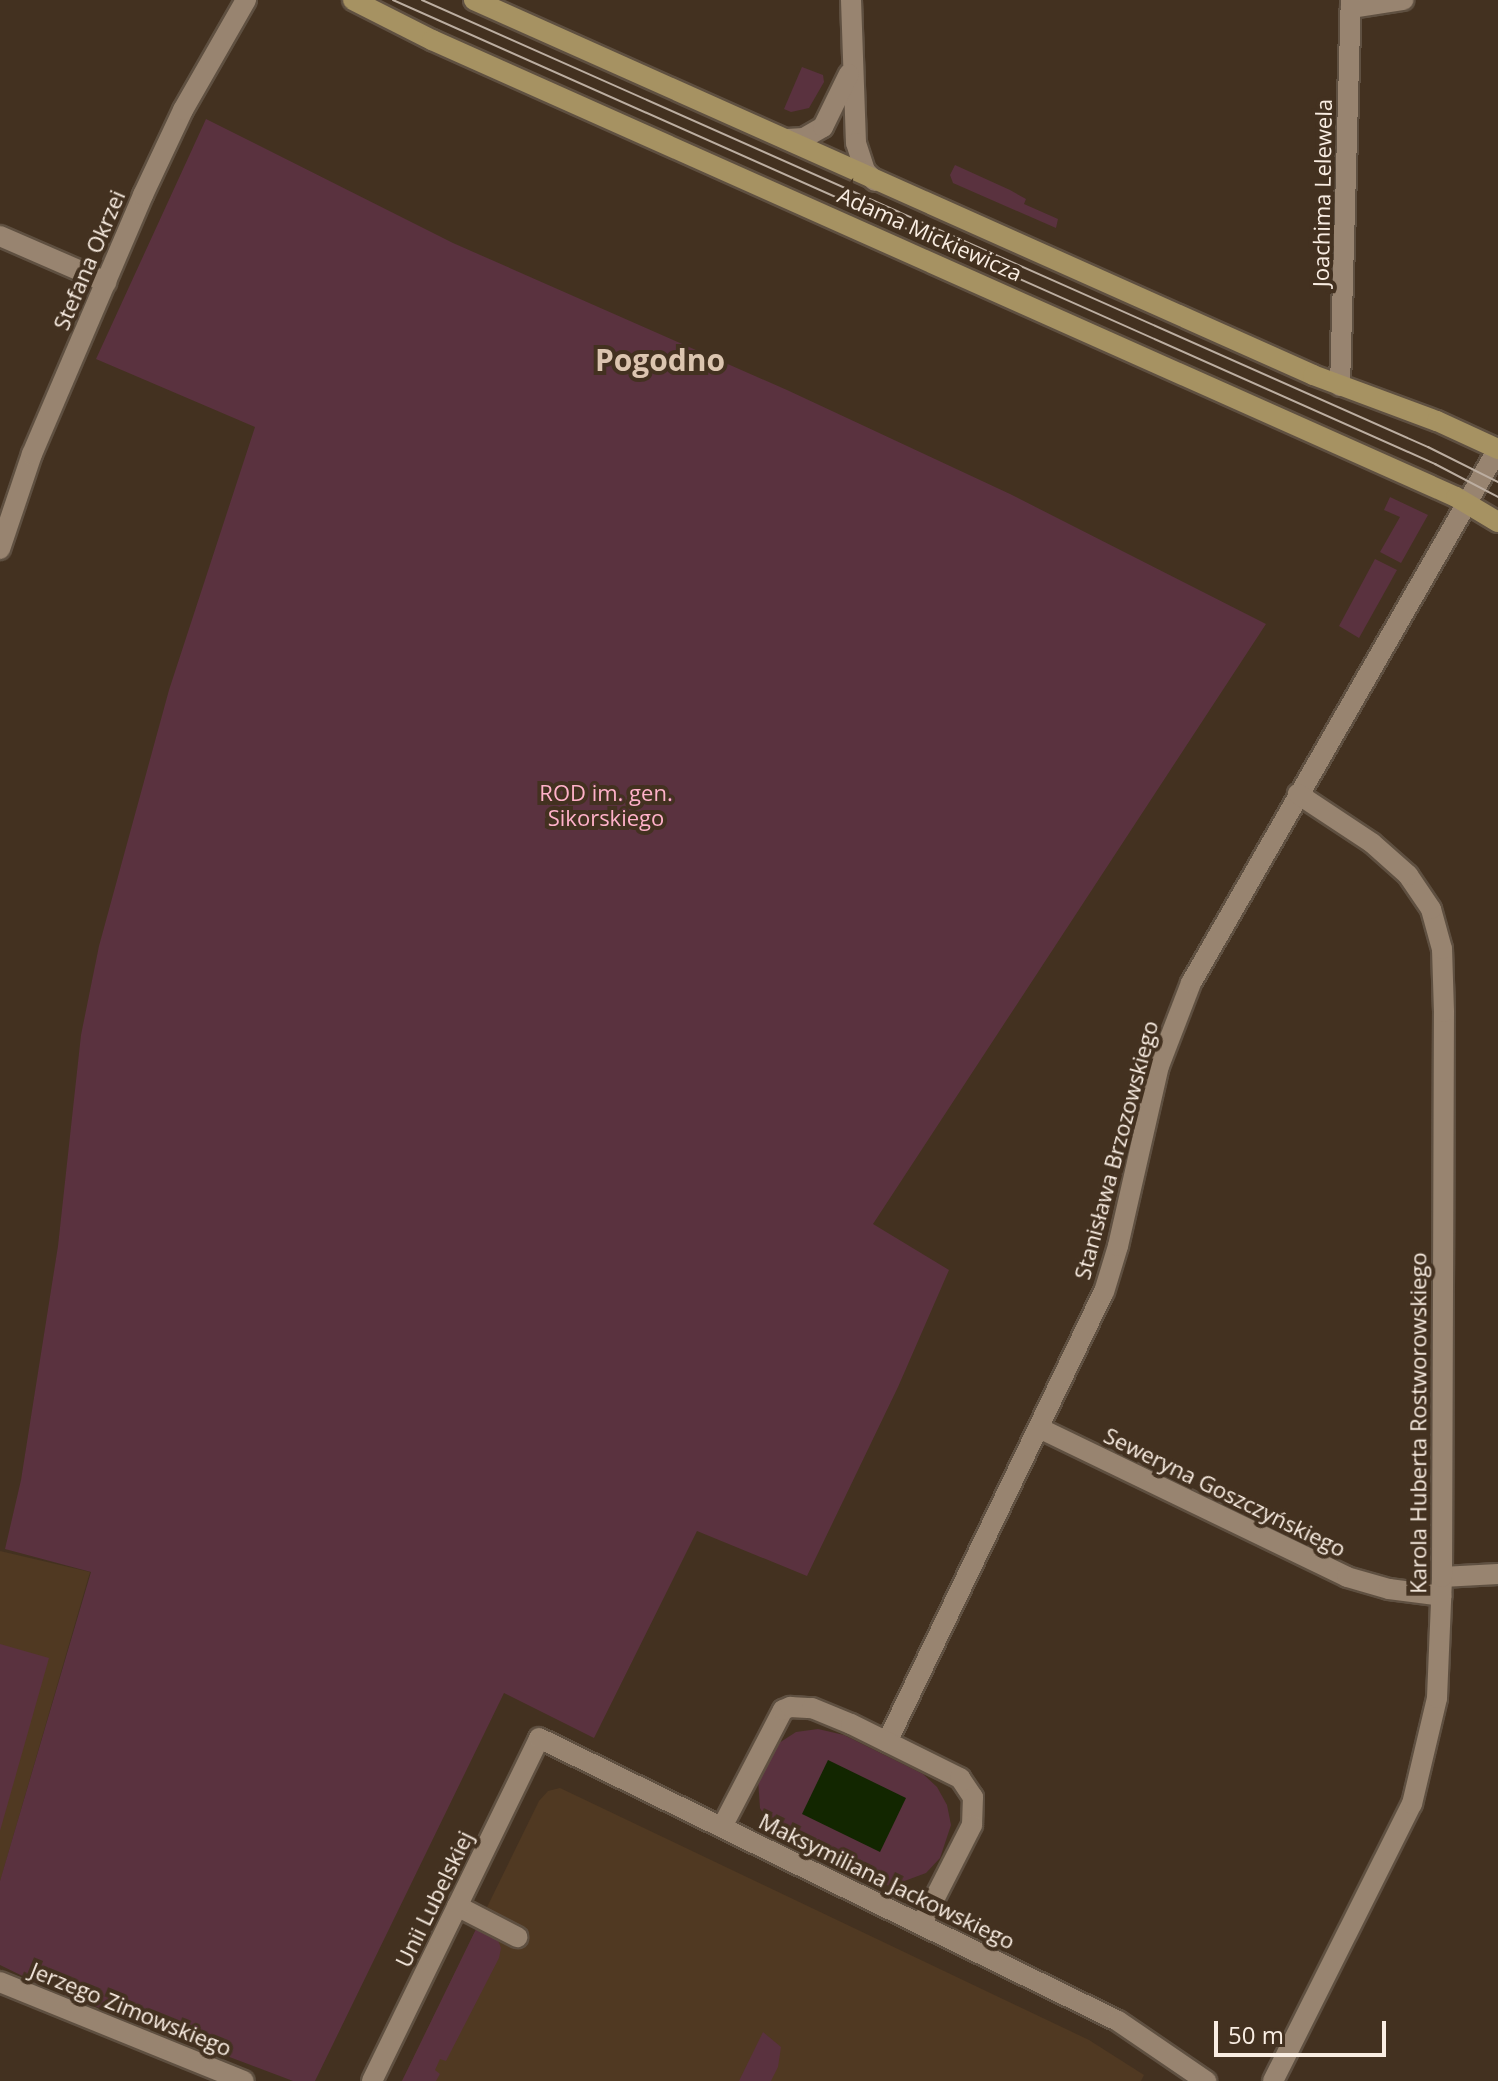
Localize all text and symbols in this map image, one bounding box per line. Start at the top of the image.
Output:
street label: Joachima Lelewela [1307,99,1337,287]
street label: Adama Mickiewicza [834,181,1026,287]
street label: Stefana Okrzei [48,186,130,334]
district label: Pogodno [595,342,725,378]
park label: ROD im. gen. Sikorskiego [539,779,673,830]
street label: Stanisława Brzozowskiego [1069,1018,1163,1282]
street label: Karola Huberta Rostworowskiego [1405,1252,1431,1594]
street label: Seweryna Goszczyńskiego [1100,1422,1350,1562]
street label: Maksymiliana Jackowskiego [755,1807,1019,1955]
street label: Unii Lubelskiej [390,1827,478,1971]
street label: Jerzego Zimowskiego [27,1957,235,2061]
scale bar [1218,2005,1390,2055]
text: 50 m [1228,2018,1284,2051]

